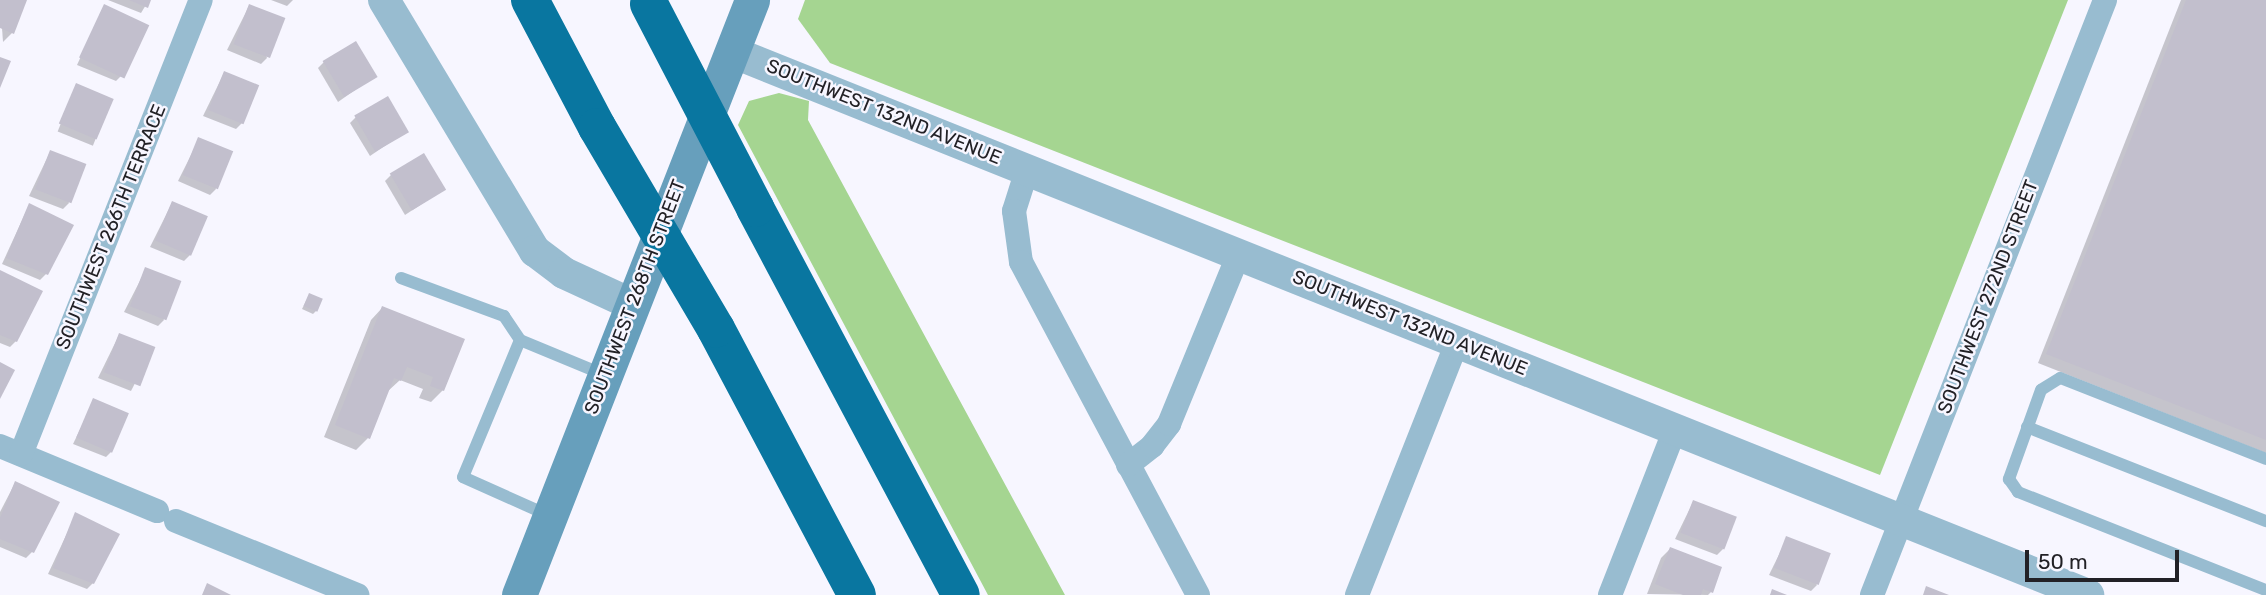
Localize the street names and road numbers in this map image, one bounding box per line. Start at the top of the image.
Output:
street label: SOUTHWEST 132ND AVENUE [763,54,1005,170]
street label: SOUTHWEST 266TH TERRACE [51,101,171,353]
street label: SOUTHWEST 268TH STREET [580,176,690,418]
street label: SOUTHWEST 272ND STREET [1933,177,2043,417]
street label: SOUTHWEST 132ND AVENUE [1289,265,1531,381]

